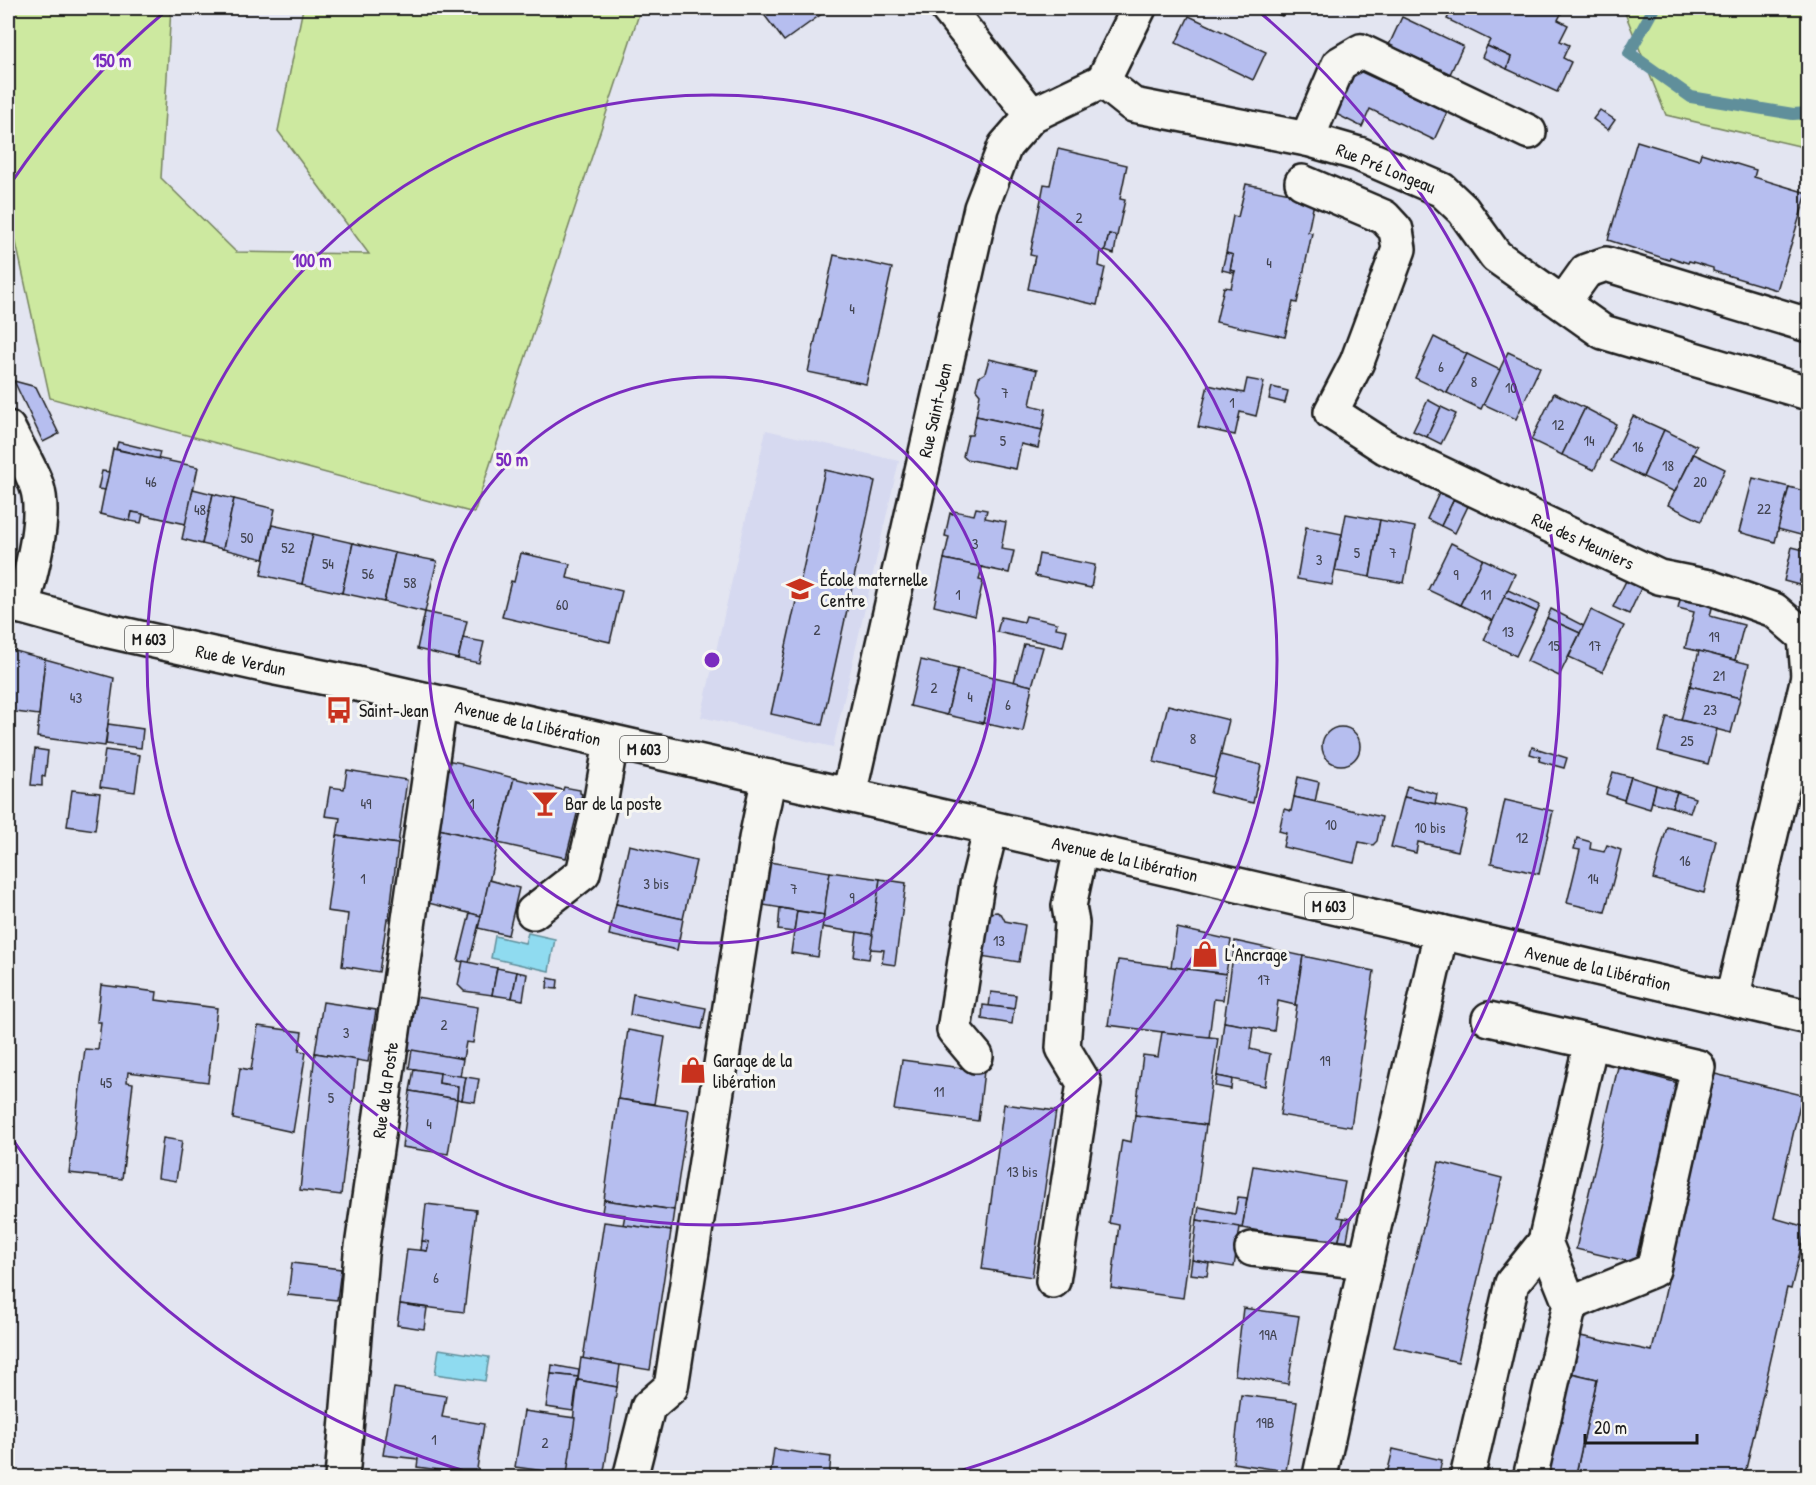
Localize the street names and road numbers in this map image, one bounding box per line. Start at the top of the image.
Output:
street label: Rue Pré Longeau [1333,137,1439,199]
street label: Rue Saint-Jean [912,360,958,460]
street label: Rue des Meuniers [1528,506,1638,576]
road number: M 603 [125,626,173,652]
street label: Rue de Verdun [194,638,288,682]
street label: Avenue de la Libération [453,694,603,752]
road number: M 603 [620,736,668,762]
street label: Avenue de la Libération [1050,830,1200,888]
road number: M 603 [1305,893,1353,919]
street label: Avenue de la Libération [1523,939,1673,997]
street label: Rue de la Poste [366,1040,404,1140]

